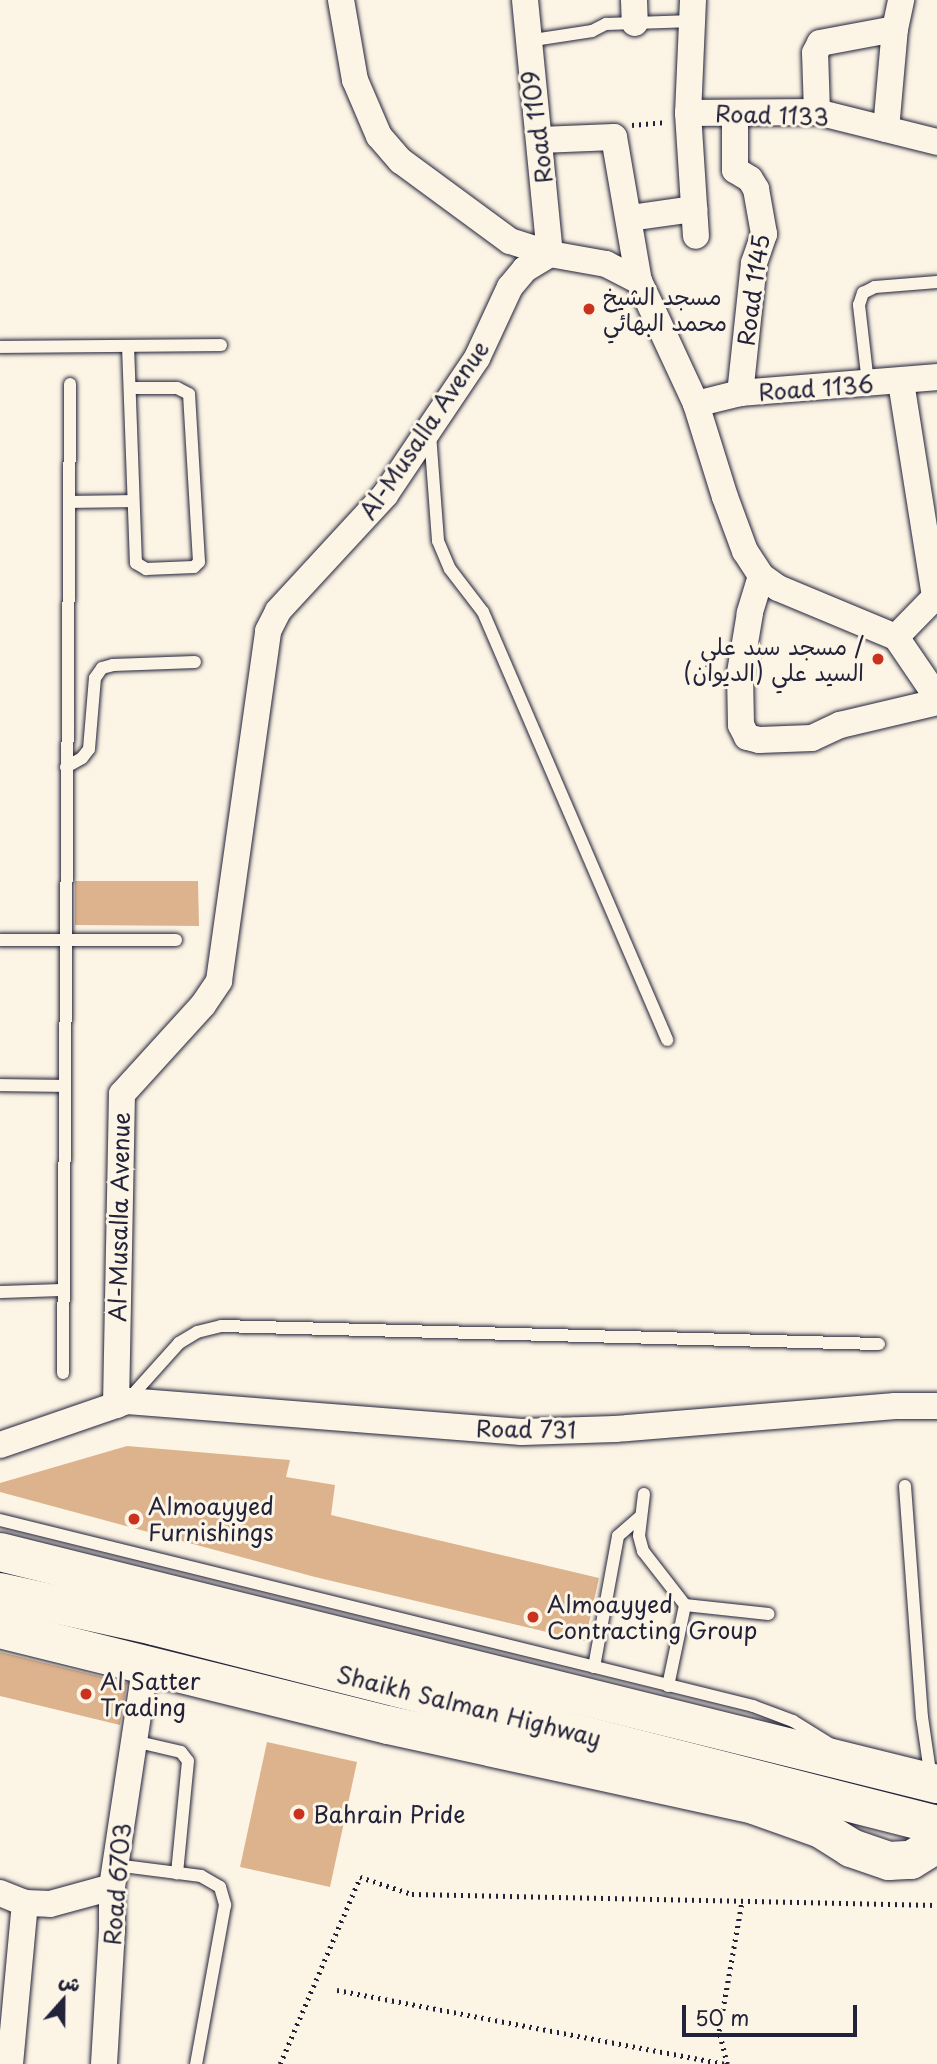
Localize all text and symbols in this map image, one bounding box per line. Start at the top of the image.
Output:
street label: Road 1109 [516,69,558,185]
street label: Road 1133 [715,99,829,131]
street label: Road 1145 [732,233,774,347]
place label: مسجد الشيخ محمد البهائي [603,282,727,336]
marker: مسجد الشيخ محمد البهائي [581,301,597,317]
street label: Al-Musalla Avenue [354,336,494,524]
street label: Road 1136 [758,370,874,406]
place label: مسجد سيد علي / السيد علي (الديوان) [683,632,864,686]
marker: مسجد سيد علي / السيد علي (الديوان) [870,651,886,667]
street label: Al-Musalla Avenue [103,1112,135,1322]
street label: Road 731 [476,1414,576,1444]
place label: Almoayyed Furnishings [148,1492,274,1546]
marker: Almoayyed Furnishings [126,1511,142,1527]
place label: Almoayyed Contracting Group [547,1590,758,1644]
marker: Almoayyed Contracting Group [525,1609,541,1625]
street label: Shaikh Salman Highway [333,1660,605,1752]
place label: Al Satter Trading [100,1667,201,1721]
marker: Al Satter Trading [78,1686,94,1702]
place label: Bahrain Pride [313,1800,466,1828]
marker: Bahrain Pride [291,1806,307,1822]
street label: Road 6703 [98,1822,136,1946]
text: ش [56,1965,85,1998]
north arrow [28,1966,98,2036]
scale bar [685,1990,860,2034]
text: 50 m [695,2001,749,2033]

